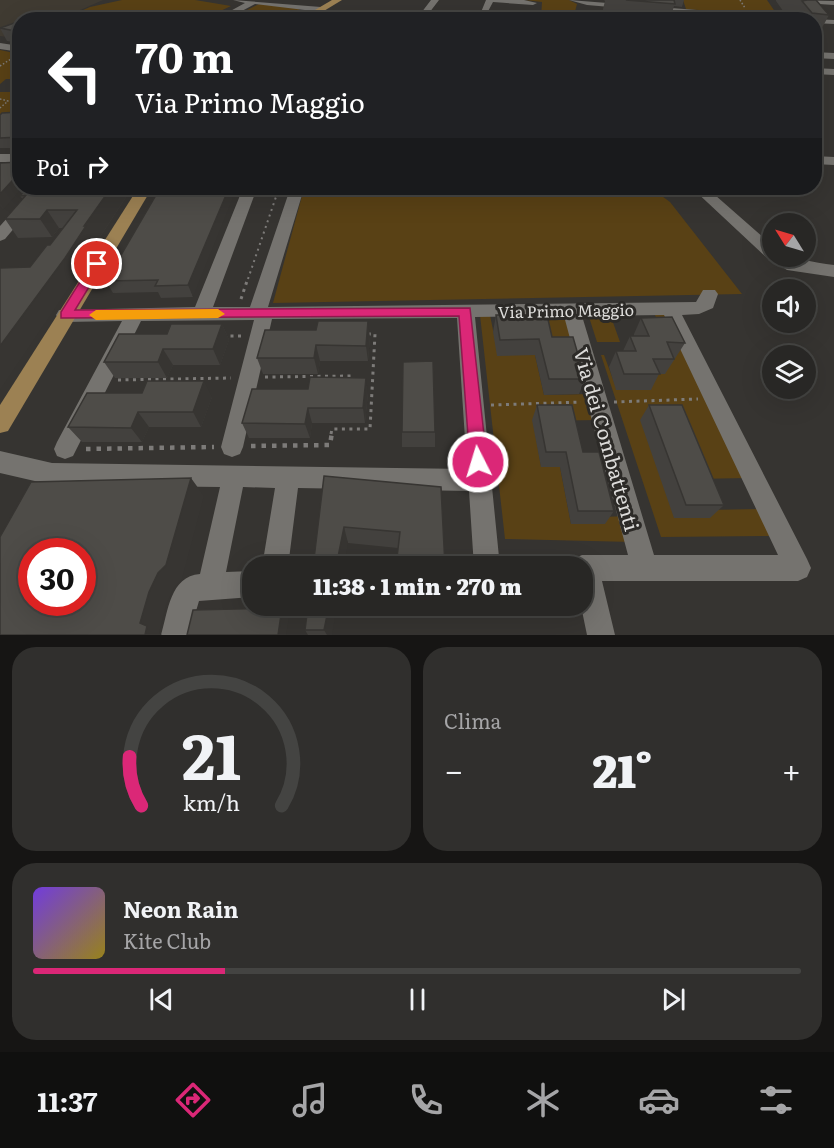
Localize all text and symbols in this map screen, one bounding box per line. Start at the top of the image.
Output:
text: 70 m [135,24,234,86]
icon: left [36,36,114,114]
text: Via Primo Maggio [135,81,365,121]
text: Poi [36,150,69,183]
icon: right [81,150,114,183]
north arrow [762,213,816,267]
map controls [762,213,816,399]
pin [71,238,122,289]
icon: arrive [80,247,113,280]
button: sound [762,279,816,333]
street label: Via Primo Maggio [498,297,634,323]
street label: Via dei Combattenti [567,344,649,534]
button: layers [762,345,816,399]
position arrow [446,430,510,494]
speed limit sign: 30 [18,538,96,616]
text: 11:38 · 1 min · 270 m [313,569,522,602]
text: Clima [444,705,501,735]
text: 21 [182,707,241,799]
text: 21° [592,735,653,802]
text: − [444,744,463,793]
text: + [782,744,801,793]
text: km/h [183,786,240,818]
text: Neon Rain [123,892,239,925]
text: Kite Club [123,925,211,955]
icon: previous [145,983,178,1016]
icon: pause [401,983,434,1016]
icon: next [657,983,690,1016]
icon: directions [172,1079,214,1121]
icon: music [289,1079,331,1121]
icon: phone [405,1079,447,1121]
icon: climate [522,1079,564,1121]
icon: car [638,1079,680,1121]
icon: filters [755,1079,797,1121]
text: 11:37 [37,1080,98,1120]

